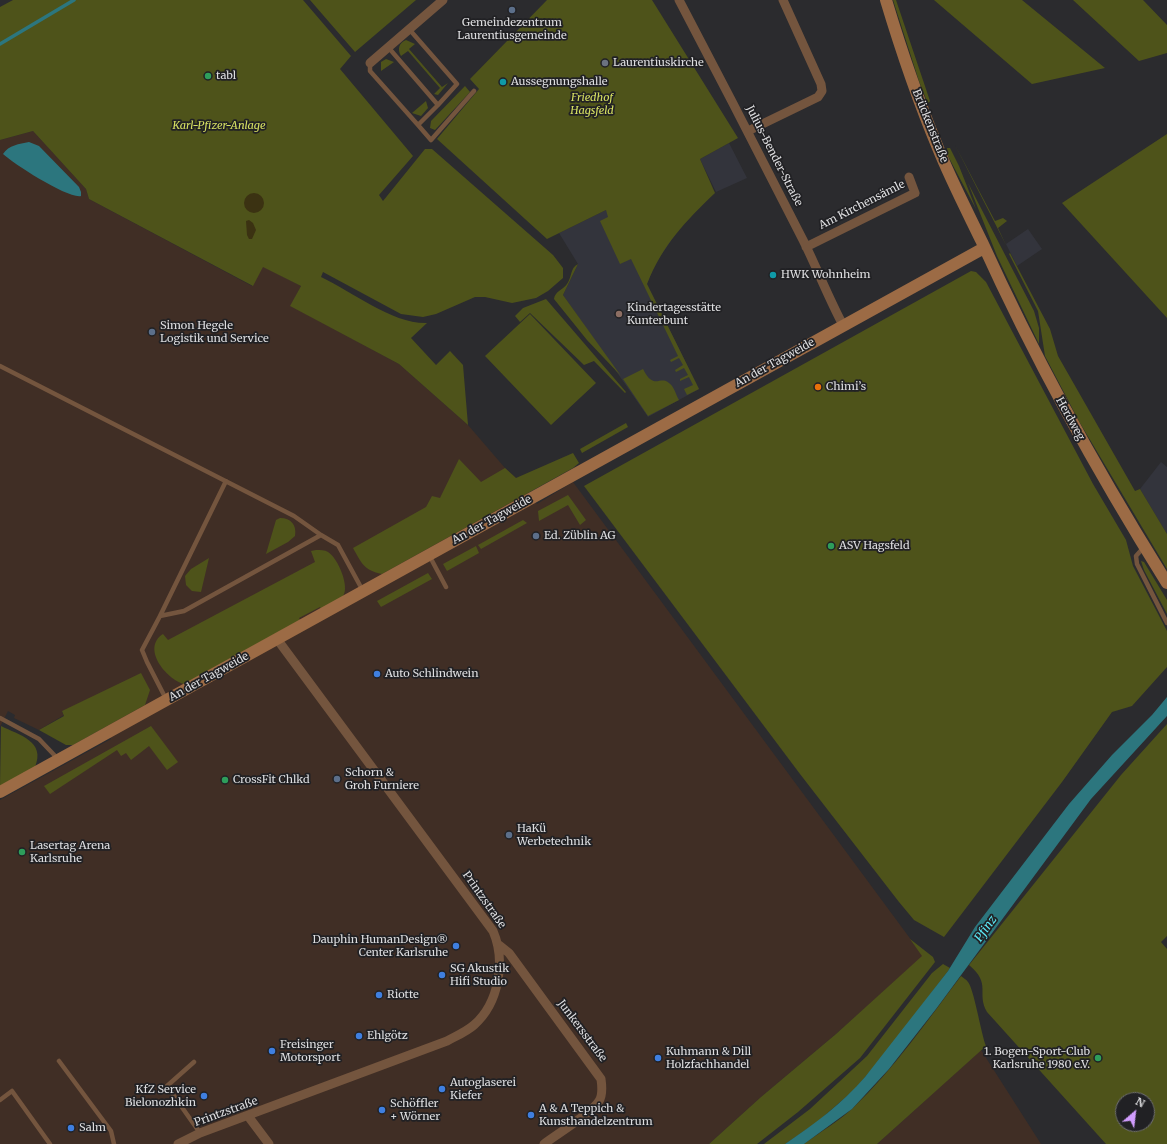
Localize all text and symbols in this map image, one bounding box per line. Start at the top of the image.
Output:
marker: Gemeindezentrum Laurentiusgemeinde [507,5,517,15]
place label: Gemeindezentrum Laurentiusgemeinde [457,16,567,42]
place label: Laurentiuskirche [613,56,704,70]
marker: Laurentiuskirche [600,58,610,68]
place label: tabl [216,69,236,83]
marker: tabl [203,71,213,81]
place label: Aussegnungshalle [511,75,608,89]
marker: Aussegnungshalle [498,77,508,87]
street label: Brückenstraße [909,87,951,165]
park label: Friedhof Hagsfeld [570,91,614,117]
street label: Julius-Bender-Straße [743,103,805,209]
park label: Karl-Pfizer-Anlage [172,119,266,133]
street label: Am Kirchensämle [817,178,907,232]
place label: HWK Wohnheim [781,268,870,282]
marker: HWK Wohnheim [768,270,778,280]
place label: Kindertagesstätte Kunterbunt [627,301,721,327]
marker: Kindertagesstätte Kunterbunt [614,309,624,319]
place label: Simon Hegele Logistik und Service [160,319,269,345]
marker: Simon Hegele Logistik und Service [147,327,157,337]
street label: An der Tagweide [733,336,817,390]
place label: Chimi’s [826,380,866,394]
marker: Chimi’s [813,382,823,392]
street label: Herdweg [1053,395,1087,443]
street label: An der Tagweide [450,493,534,547]
place label: Ed. Züblin AG [544,529,616,543]
marker: Ed. Züblin AG [531,531,541,541]
place label: ASV Hagsfeld [839,539,910,553]
marker: ASV Hagsfeld [826,541,836,551]
street label: An der Tagweide [167,650,251,704]
place label: Auto Schlindwein [385,667,478,681]
marker: Auto Schlindwein [372,669,382,679]
place label: Schorn & Groh Furniere [345,766,419,792]
place label: CrossFit Chlkd [233,773,310,787]
marker: Schorn & Groh Furniere [332,774,342,784]
marker: CrossFit Chlkd [220,775,230,785]
place label: HaKü Werbetechnik [517,822,591,848]
marker: HaKü Werbetechnik [504,830,514,840]
place label: Lasertag Arena Karlsruhe [30,839,110,865]
marker: Lasertag Arena Karlsruhe [17,847,27,857]
street label: Printzstraße [459,869,509,931]
water label: Pfinz [972,913,1000,945]
place label: Dauphin HumanDesign® Center Karlsruhe [313,933,448,959]
marker: Dauphin HumanDesign® Center Karlsruhe [451,941,461,951]
place label: SG Akustik Hifi Studio [450,962,509,988]
marker: SG Akustik Hifi Studio [437,970,447,980]
place label: Riotte [387,988,419,1002]
marker: Riotte [374,990,384,1000]
street label: Junkersstraße [554,997,610,1065]
place label: Ehlgötz [367,1029,408,1043]
marker: Ehlgötz [354,1031,364,1041]
place label: Freisinger Motorsport [280,1038,340,1064]
place label: Kuhmann & Dill Holzfachhandel [666,1045,751,1071]
place label: 1. Bogen-Sport-Club Karlsruhe 1980 e.V. [984,1045,1090,1071]
marker: Freisinger Motorsport [267,1046,277,1056]
marker: Kuhmann & Dill Holzfachhandel [653,1053,663,1063]
marker: 1. Bogen-Sport-Club Karlsruhe 1980 e.V. [1093,1053,1103,1063]
place label: Autoglaserei Kiefer [450,1076,516,1102]
place label: KfZ Service Bielonozhkin [125,1083,196,1109]
marker: Autoglaserei Kiefer [437,1084,447,1094]
marker: KfZ Service Bielonozhkin [199,1091,209,1101]
north arrow [1115,1092,1155,1132]
street label: Printzstraße [192,1094,260,1130]
text: N [1133,1094,1147,1111]
place label: Schöffler + Wörner [390,1097,440,1123]
place label: A & A Teppich & Kunsthandelzentrum [539,1102,653,1128]
marker: Schöffler + Wörner [377,1105,387,1115]
marker: A & A Teppich & Kunsthandelzentrum [526,1110,536,1120]
place label: Salm [79,1121,106,1135]
marker: Salm [66,1123,76,1133]

